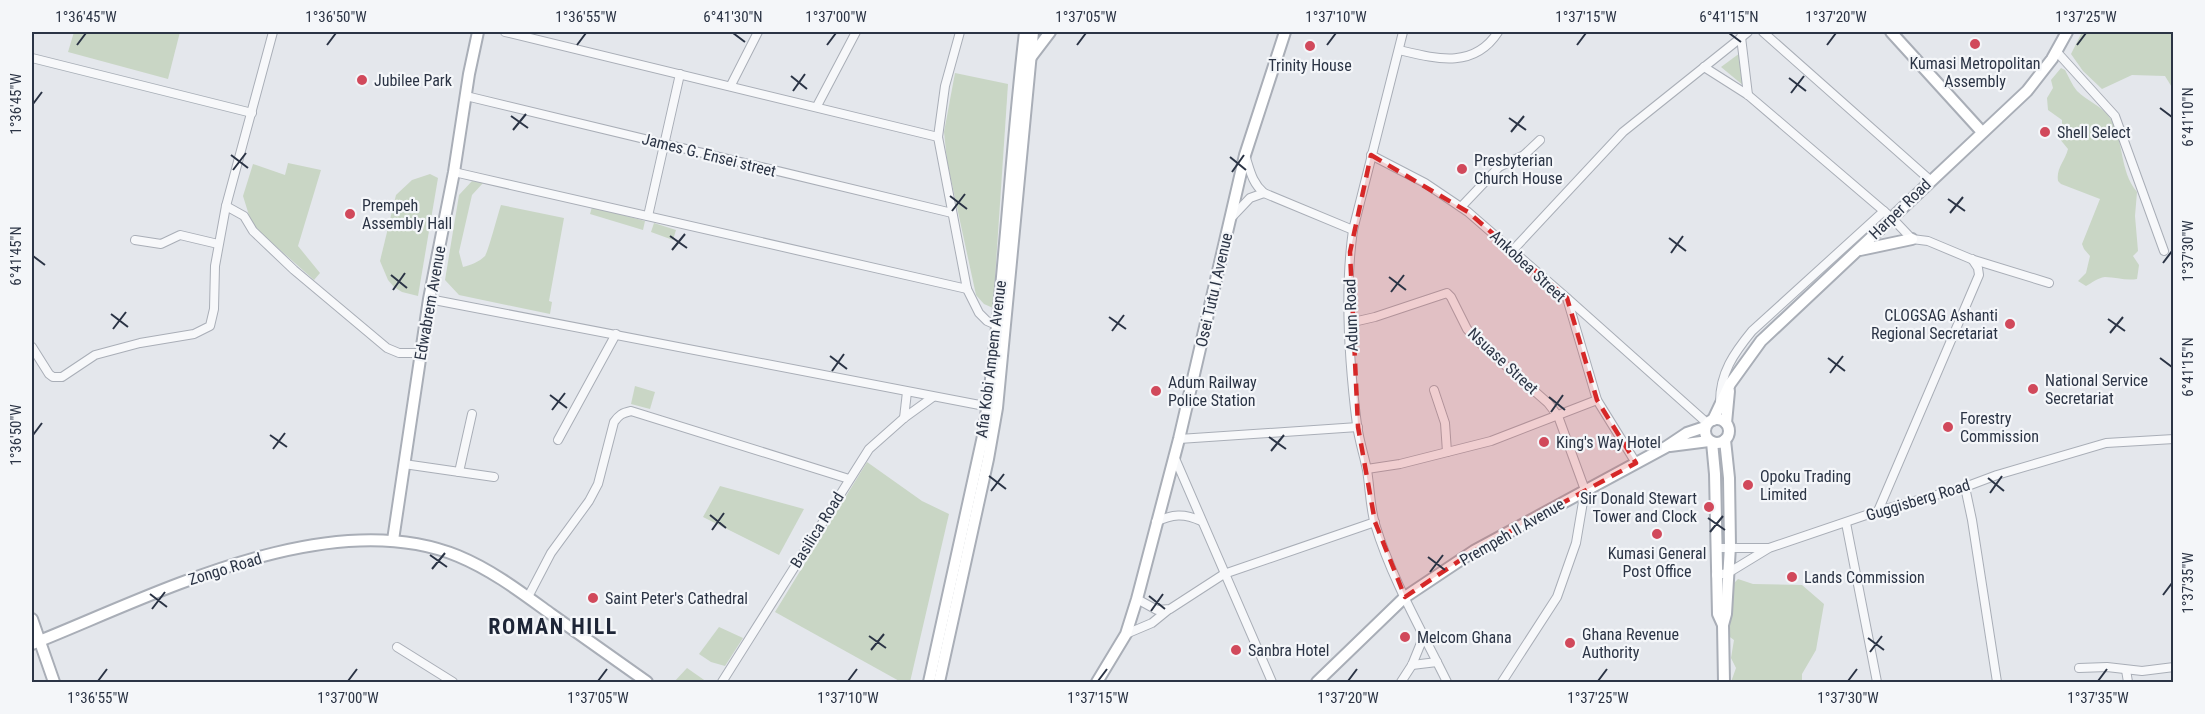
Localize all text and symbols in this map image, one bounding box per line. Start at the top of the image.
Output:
text: 1°36'45"W [55,8,117,26]
text: 1°36'50"W [305,8,367,26]
text: 1°36'55"W [555,8,617,26]
text: 6°41'30"N [703,8,763,26]
text: 1°37'00"W [805,8,867,26]
text: 1°37'05"W [1055,8,1117,26]
text: 1°37'10"W [1305,8,1367,26]
text: 1°37'15"W [1555,8,1617,26]
text: 6°41'15"N [1699,8,1759,26]
text: 1°37'20"W [1805,8,1867,26]
text: 1°37'25"W [2055,8,2117,26]
marker: Kumasi Metropolitan Assembly [1968,37,1982,51]
marker: Trinity House [1303,39,1317,53]
place label: Kumasi Metropolitan Assembly [1909,54,2041,91]
place label: Trinity House [1268,56,1352,75]
place label: Jubilee Park [374,71,453,90]
text: 1°36'45"W [7,73,25,135]
marker: Jubilee Park [355,73,369,87]
text: 6°41'10"N [2179,87,2197,147]
place label: Shell Select [2057,123,2131,142]
marker: Shell Select [2038,125,2052,139]
street label: James G. Ensei street [640,129,778,181]
place label: Presbyterian Church House [1474,151,1563,188]
marker: Presbyterian Church House [1455,162,1469,176]
street label: Harper Road [1865,175,1935,243]
place label: Prempeh Assembly Hall [362,196,452,233]
marker: Prempeh Assembly Hall [343,207,357,221]
text: 1°37'30"W [2179,220,2197,282]
text: 6°41'45"N [7,226,25,286]
street label: Ankobea Street [1486,226,1570,306]
street label: Osei Tutu I Avenue [1192,231,1236,349]
street label: Edwabrem Avenue [411,244,449,362]
street label: Adum Road [1340,278,1362,352]
street label: Afia Kobi Ampem Avenue [972,279,1010,439]
place label: CLOGSAG Ashanti Regional Secretariat [1871,306,1998,343]
marker: CLOGSAG Ashanti Regional Secretariat [2003,317,2017,331]
street label: Nsuase Street [1464,324,1542,398]
text: 6°41'15"N [2179,337,2197,397]
place label: National Service Secretariat [2045,371,2148,408]
place label: Adum Railway Police Station [1168,373,1257,410]
marker: National Service Secretariat [2026,382,2040,396]
marker: Adum Railway Police Station [1149,384,1163,398]
text: 1°36'50"W [7,404,25,466]
place label: Forestry Commission [1960,409,2039,446]
marker: Forestry Commission [1941,420,1955,434]
place label: King's Way Hotel [1556,433,1661,452]
marker: King's Way Hotel [1537,435,1551,449]
place label: Opoku Trading Limited [1760,467,1851,504]
street label: Guggisberg Road [1864,475,1972,525]
marker: Opoku Trading Limited [1741,478,1755,492]
street label: Basilica Road [786,489,848,571]
place label: Sir Donald Stewart Tower and Clock [1580,489,1698,526]
street label: Prempeh II Avenue [1456,494,1568,570]
marker: Sir Donald Stewart Tower and Clock [1702,500,1716,514]
marker: Kumasi General Post Office [1650,527,1664,541]
place label: Kumasi General Post Office [1608,544,1706,581]
street label: Zongo Road [186,549,264,589]
text: 1°37'35"W [2179,552,2197,614]
place label: Lands Commission [1804,568,1925,587]
marker: Lands Commission [1785,570,1799,584]
place label: Saint Peter's Cathedral [605,589,748,608]
marker: Saint Peter's Cathedral [586,591,600,605]
district label: ROMAN HILL [488,614,618,639]
place label: Ghana Revenue Authority [1582,625,1679,662]
place label: Melcom Ghana [1417,628,1512,647]
marker: Melcom Ghana [1398,630,1412,644]
marker: Ghana Revenue Authority [1563,636,1577,650]
place label: Sanbra Hotel [1248,641,1329,660]
marker: Sanbra Hotel [1229,643,1243,657]
text: 1°36'55"W [67,689,129,707]
text: 1°37'00"W [317,689,379,707]
text: 1°37'05"W [567,689,629,707]
text: 1°37'10"W [817,689,879,707]
text: 1°37'15"W [1067,689,1129,707]
text: 1°37'20"W [1317,689,1379,707]
text: 1°37'25"W [1567,689,1629,707]
text: 1°37'30"W [1817,689,1879,707]
text: 1°37'35"W [2067,689,2129,707]

